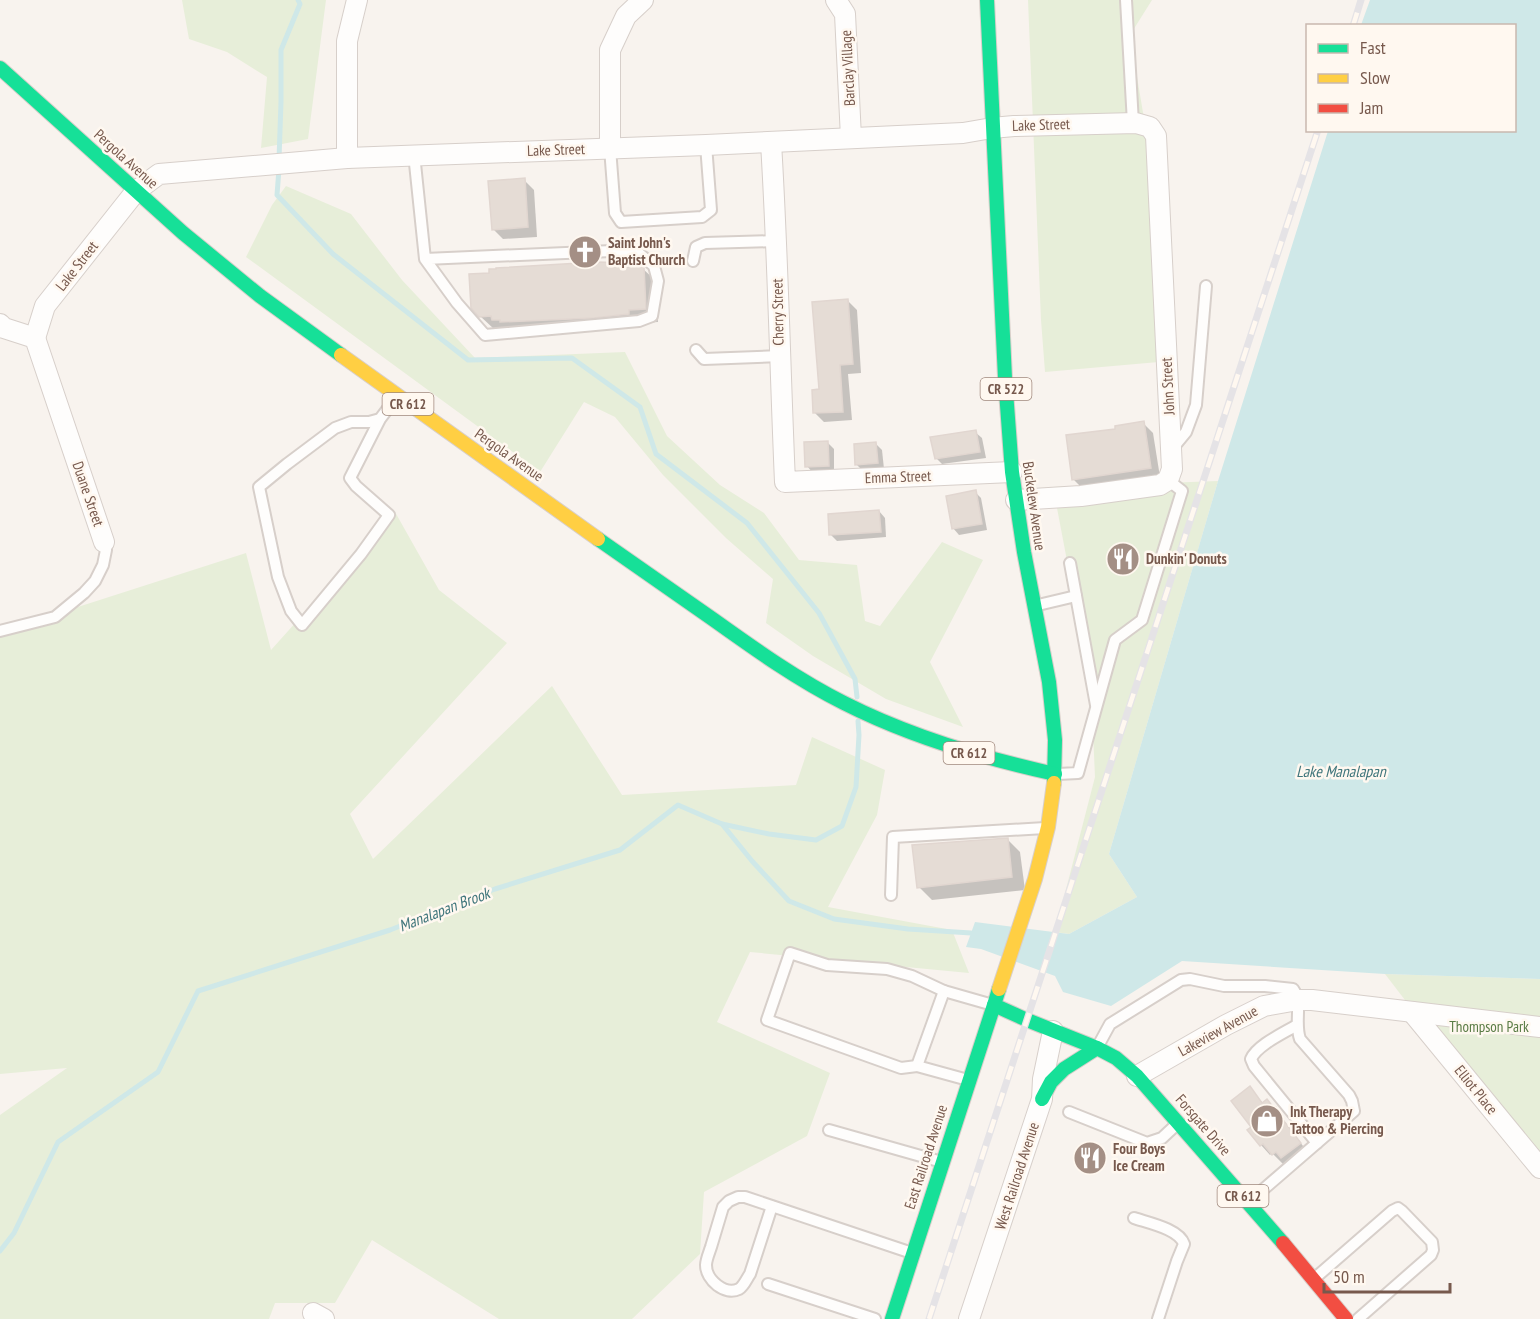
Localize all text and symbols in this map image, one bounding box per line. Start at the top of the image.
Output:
legend [1306,24,1516,132]
street label: Barclay Village [836,30,859,106]
text: Fast [1360,36,1386,59]
text: Slow [1360,66,1391,89]
text: Jam [1359,96,1383,119]
street label: Lake Street [1012,114,1070,135]
street label: Pergola Avenue [90,125,162,192]
street label: Lake Street [527,139,585,160]
place label: Saint John's Baptist Church [608,233,685,269]
church icon: Saint John's Baptist Church [567,234,603,270]
street label: Lake Street [51,237,102,294]
street label: Cherry Street [767,278,788,346]
street label: John Street [1157,357,1179,416]
road number: CR 522 [980,378,1032,400]
road number: CR 612 [382,393,434,415]
street label: Pergola Avenue [471,424,547,485]
street label: Duane Street [69,459,108,529]
street label: Buckelew Avenue [1019,460,1050,552]
street label: Emma Street [865,466,931,487]
restaurant icon: Dunkin' Donuts [1105,541,1141,577]
place label: Dunkin' Donuts [1146,549,1227,568]
road number: CR 612 [944,742,994,764]
water label: Lake Manalapan [1296,761,1387,781]
water label: Manalapan Brook [396,882,494,936]
street label: Lakeview Avenue [1175,1001,1261,1060]
park label: Thompson Park [1449,1017,1529,1036]
street label: Elliot Place [1451,1061,1502,1118]
street label: Forsgate Drive [1172,1090,1235,1159]
street label: East Railroad Avenue [900,1102,951,1211]
place label: Ink Therapy Tattoo & Piercing [1290,1102,1384,1138]
shop icon: Ink Therapy Tattoo & Piercing [1249,1103,1285,1139]
street label: West Railroad Avenue [990,1120,1043,1232]
place label: Four Boys Ice Cream [1113,1139,1165,1175]
restaurant icon: Four Boys Ice Cream [1072,1140,1108,1176]
road number: CR 612 [1218,1185,1268,1207]
scale bar [1324,1256,1450,1294]
text: 50 m [1333,1265,1365,1288]

